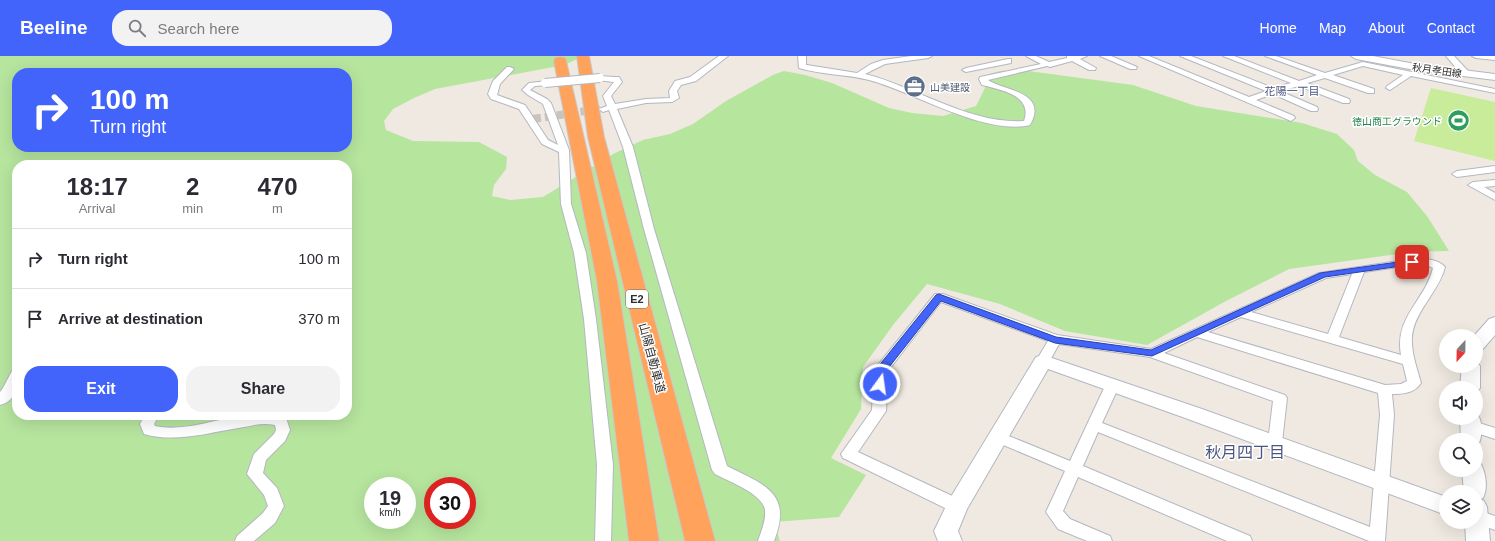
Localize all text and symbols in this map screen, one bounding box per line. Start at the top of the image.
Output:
search box [112,10,392,46]
text: Beeline [20,17,88,38]
icon: search [126,17,148,39]
text: Search here [158,20,239,37]
text: Home [1260,20,1297,36]
text: Map [1319,20,1346,36]
text: About [1368,20,1405,36]
text: Contact [1427,20,1475,36]
street label: 秋月孝田線 [1411,62,1462,79]
office icon: 山美建設 [902,74,928,100]
place label: 山美建設 [930,82,970,93]
icon: right [24,84,76,136]
text: 100 m [90,84,169,115]
district label: 花陽一丁目 [1265,85,1320,97]
sports icon: 徳山商工グラウンド [1445,108,1471,134]
place label: 徳山商工グラウンド [1352,116,1442,127]
text: Turn right [90,117,166,137]
text: 18:17 [66,173,128,200]
text: 2 [186,173,199,200]
text: 470 [258,173,298,200]
text: Arrival [79,201,116,216]
text: min [182,201,203,216]
text: m [272,201,283,216]
pin [1395,245,1429,279]
icon: right [24,248,46,270]
text: Turn right [58,250,128,267]
text: 100 m [298,250,340,267]
icon: arrive [1401,251,1423,273]
road number: E2 [626,290,648,308]
icon: arrive [24,308,46,330]
text: Arrive at destination [58,310,203,327]
text: 370 m [298,310,340,327]
street label: 山陽自動車道 [636,321,668,395]
north arrow [1439,329,1483,373]
map controls [1439,329,1483,529]
position arrow [859,363,901,405]
button: Exit [24,366,178,412]
button: Share [186,366,340,412]
button: sound [1439,381,1483,425]
button: search [1439,433,1483,477]
district label: 秋月四丁目 [1205,444,1285,461]
speed limit sign: 30 [424,477,476,529]
button: layers [1439,485,1483,529]
text: 19 [379,487,401,509]
text: km/h [379,507,401,518]

